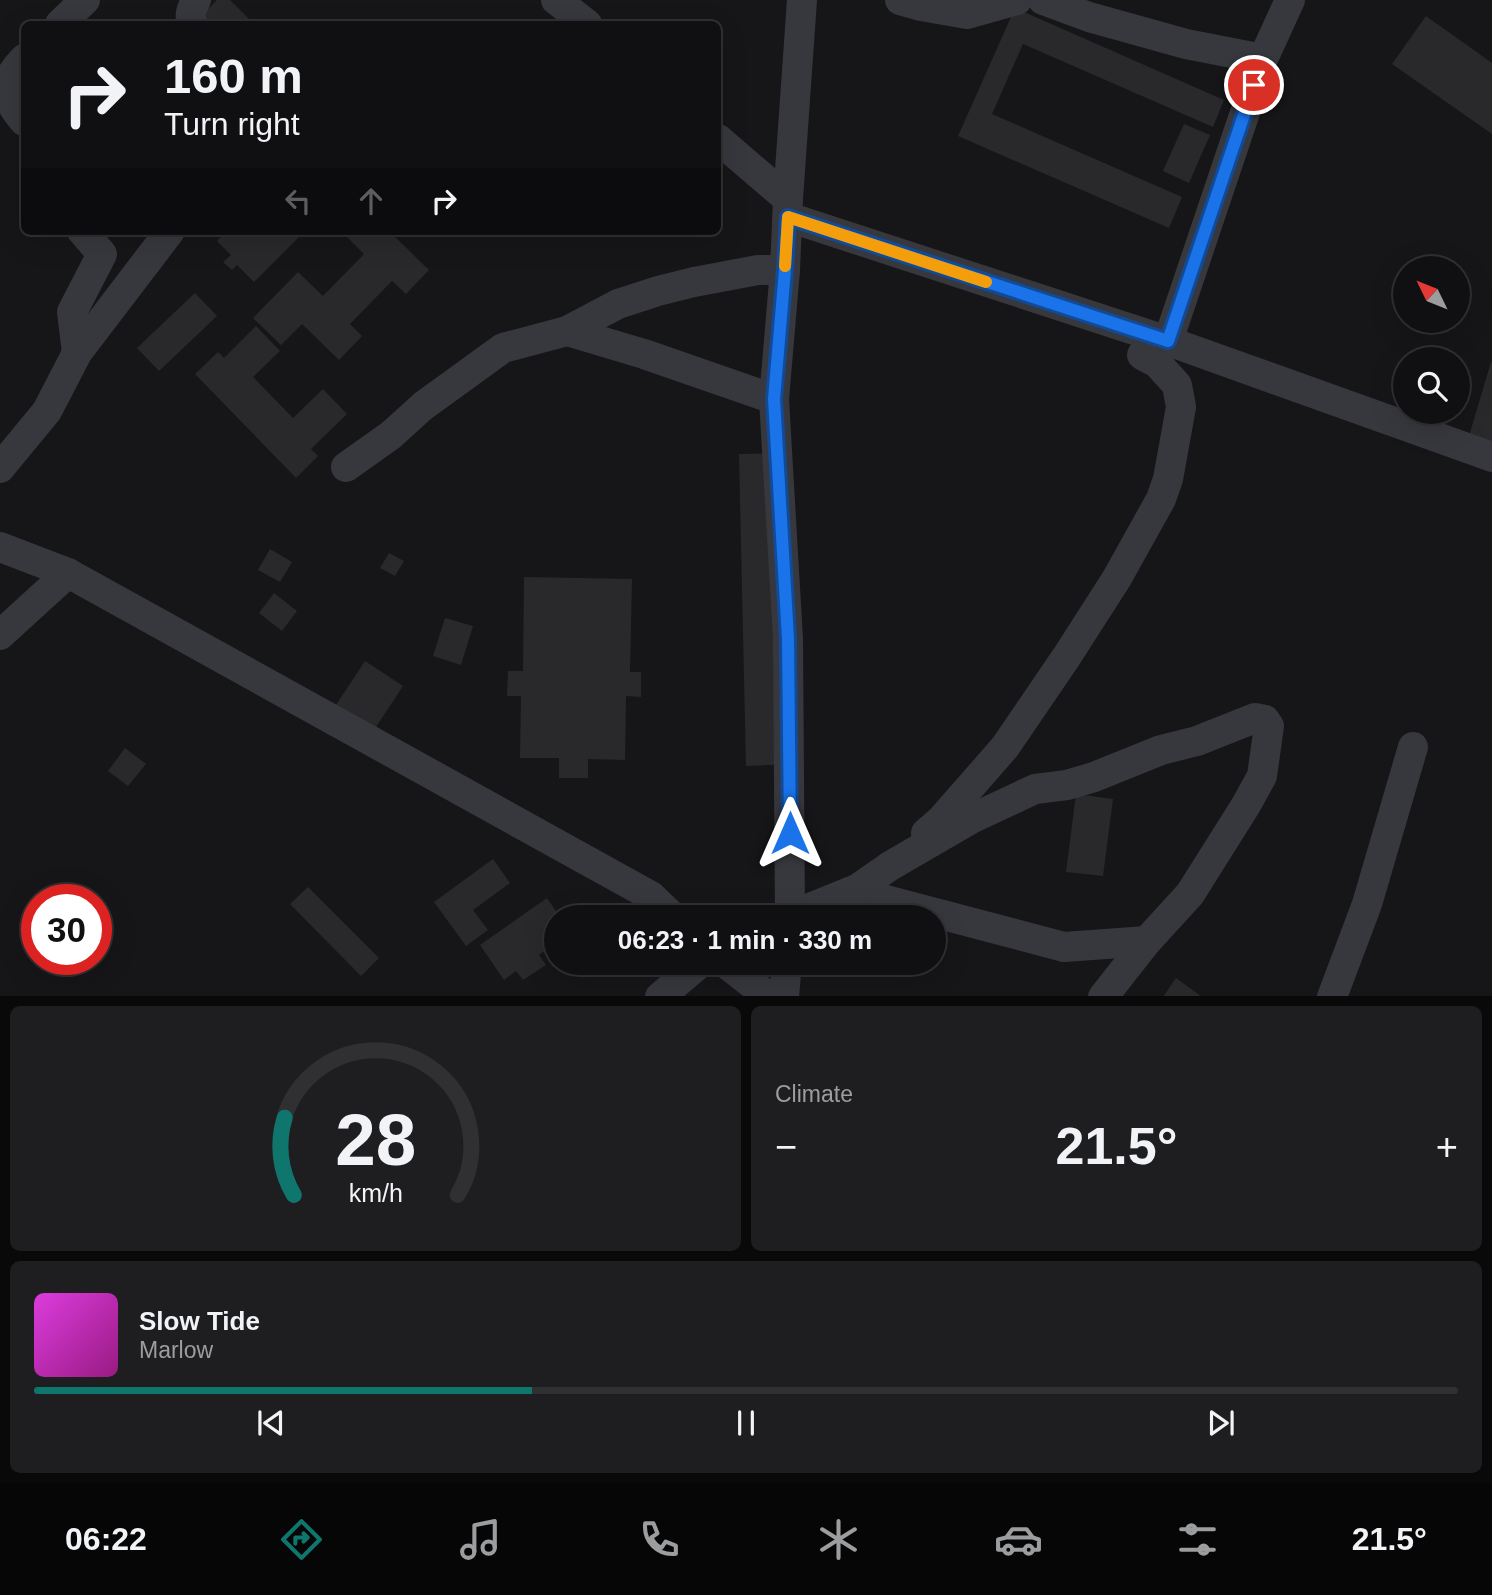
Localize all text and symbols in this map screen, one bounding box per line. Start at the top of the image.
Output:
icon: right [49,49,140,140]
text: 160 m [164,49,303,103]
pin [1224,55,1284,115]
icon: arrive [1235,66,1273,104]
text: Turn right [164,106,300,142]
icon: left [279,182,317,220]
icon: ahead [352,182,390,220]
icon: right [425,182,463,220]
north arrow [1393,256,1470,332]
map controls [1393,256,1470,424]
button: search [1393,347,1470,424]
position arrow [753,796,827,870]
speed limit sign: 30 [21,884,112,975]
text: 06:23 · 1 min · 330 m [618,925,872,955]
text: Climate [775,1081,853,1107]
text: 28 [335,1099,416,1180]
text: 21.5° [1055,1117,1178,1175]
text: − [775,1126,797,1168]
text: + [1436,1126,1458,1168]
text: km/h [348,1178,403,1206]
text: Slow Tide [139,1306,260,1336]
text: Marlow [139,1337,213,1363]
icon: previous [252,1404,290,1442]
icon: pause [727,1404,765,1442]
icon: next [1202,1404,1240,1442]
icon: directions [277,1515,326,1564]
icon: music [456,1515,505,1564]
icon: phone [635,1515,684,1564]
icon: climate [814,1515,863,1564]
icon: car [994,1515,1043,1564]
icon: filters [1173,1515,1222,1564]
text: 06:22 [65,1521,147,1557]
text: 21.5° [1352,1521,1427,1557]

